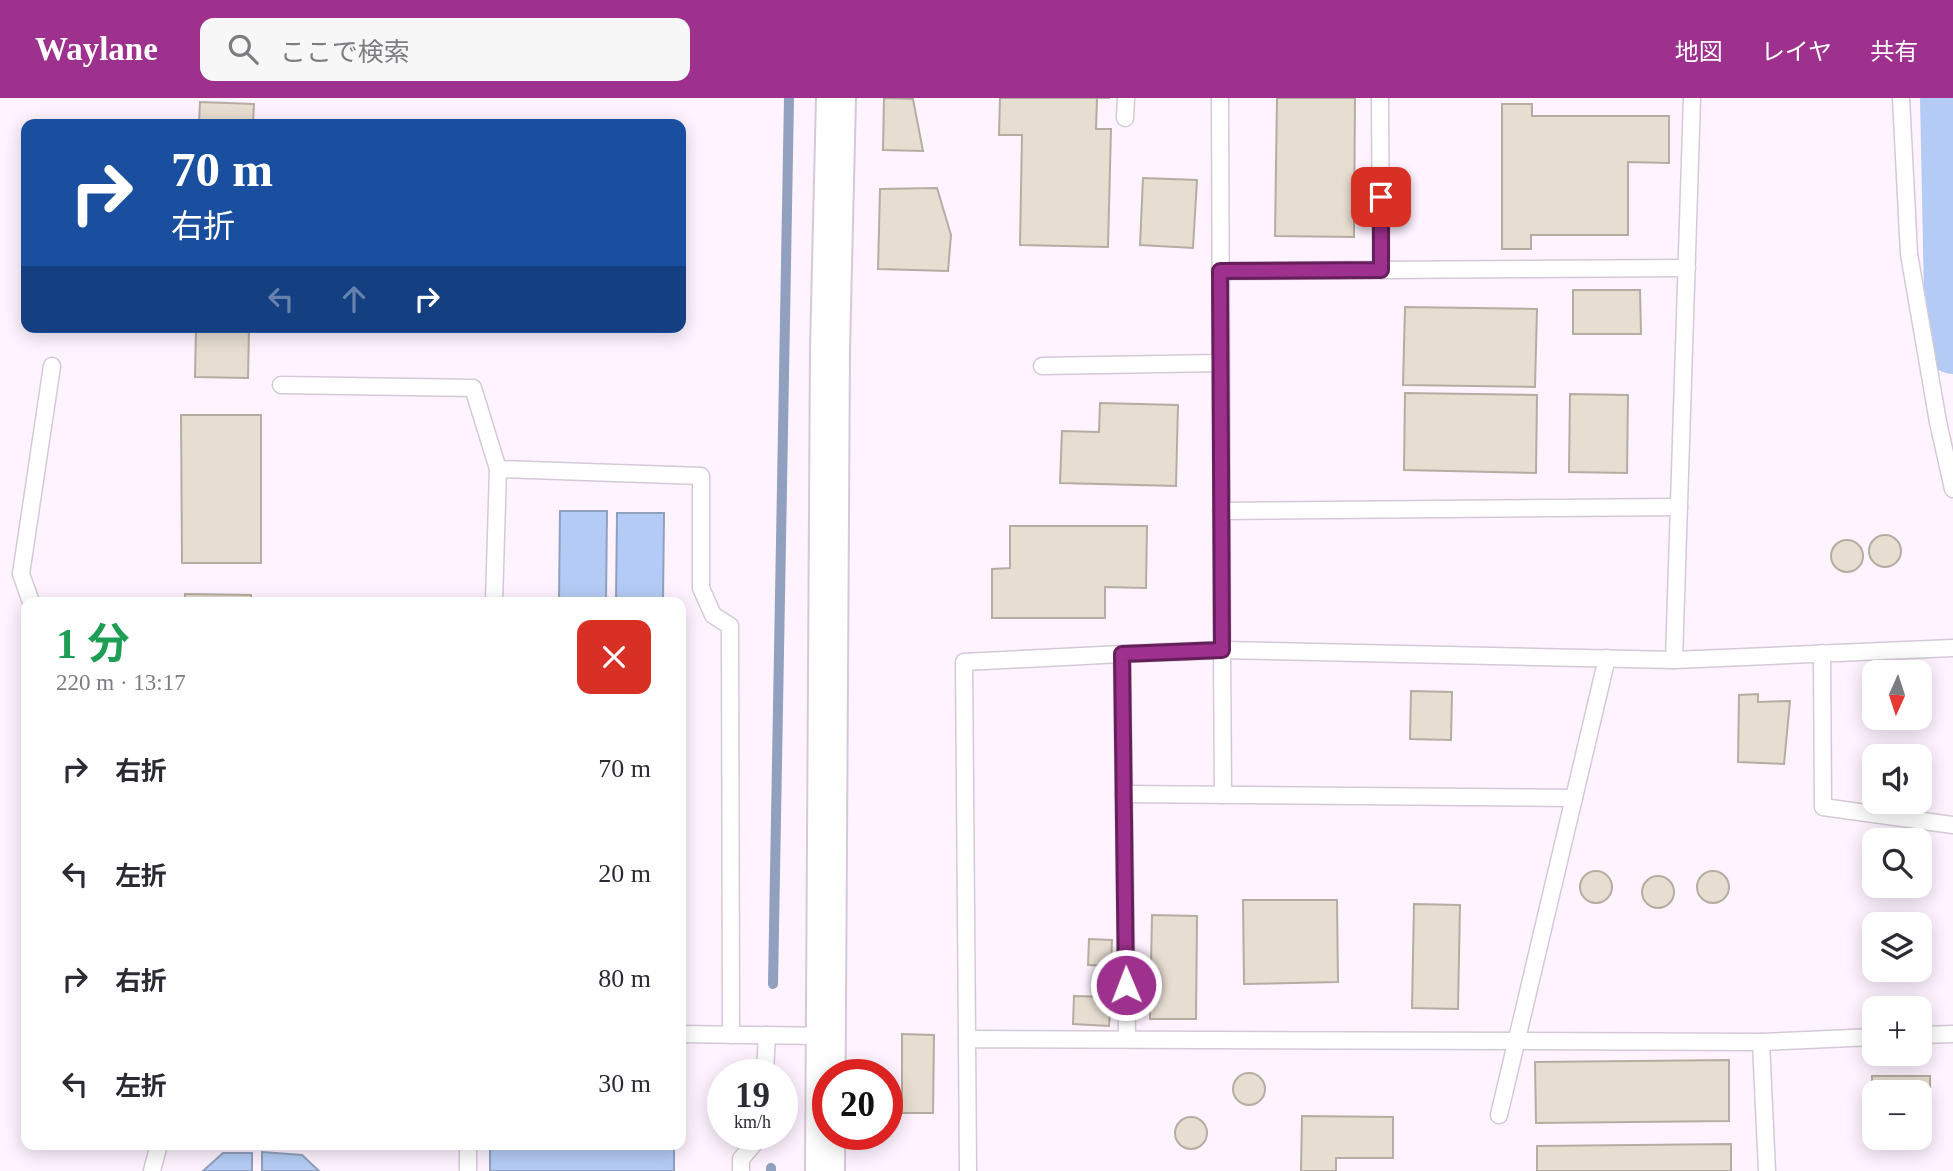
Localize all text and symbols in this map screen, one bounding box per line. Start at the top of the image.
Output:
search box [200,18,690,81]
icon: search [224,30,262,68]
text: Waylane [35,31,158,67]
text: ここで検索 [280,38,410,67]
text: 地図 [1675,39,1723,65]
text: レイヤ [1761,39,1832,65]
text: 共有 [1870,39,1918,65]
text: 70 m [171,142,273,197]
icon: right [56,147,147,238]
pin [1351,167,1411,227]
icon: arrive [1362,178,1400,216]
text: 右折 [171,208,235,244]
icon: left [262,280,300,318]
icon: ahead [335,280,373,318]
icon: right [408,280,446,318]
button: close [577,620,651,694]
text: 1 分 [56,621,130,667]
north arrow [1862,660,1932,730]
map controls [1862,660,1932,1150]
text: 220 m · 13:17 [56,670,186,695]
button: sound [1862,744,1932,814]
icon: right [56,750,94,788]
text: 70 m [598,754,651,783]
text: 右折 [115,757,167,786]
button: search [1862,828,1932,898]
icon: left [56,855,94,893]
text: 20 m [598,859,651,888]
text: 左折 [115,862,167,891]
button: layers [1862,912,1932,982]
position arrow [1089,948,1163,1022]
icon: right [56,960,94,998]
text: 80 m [598,964,651,993]
text: 右折 [115,967,167,996]
button: + [1862,996,1932,1066]
speed limit sign: 20 [812,1059,903,1150]
icon: left [56,1065,94,1103]
text: 30 m [598,1069,651,1098]
text: 左折 [115,1072,167,1101]
text: 19 [735,1076,770,1115]
button: − [1862,1080,1932,1150]
text: km/h [734,1112,771,1132]

